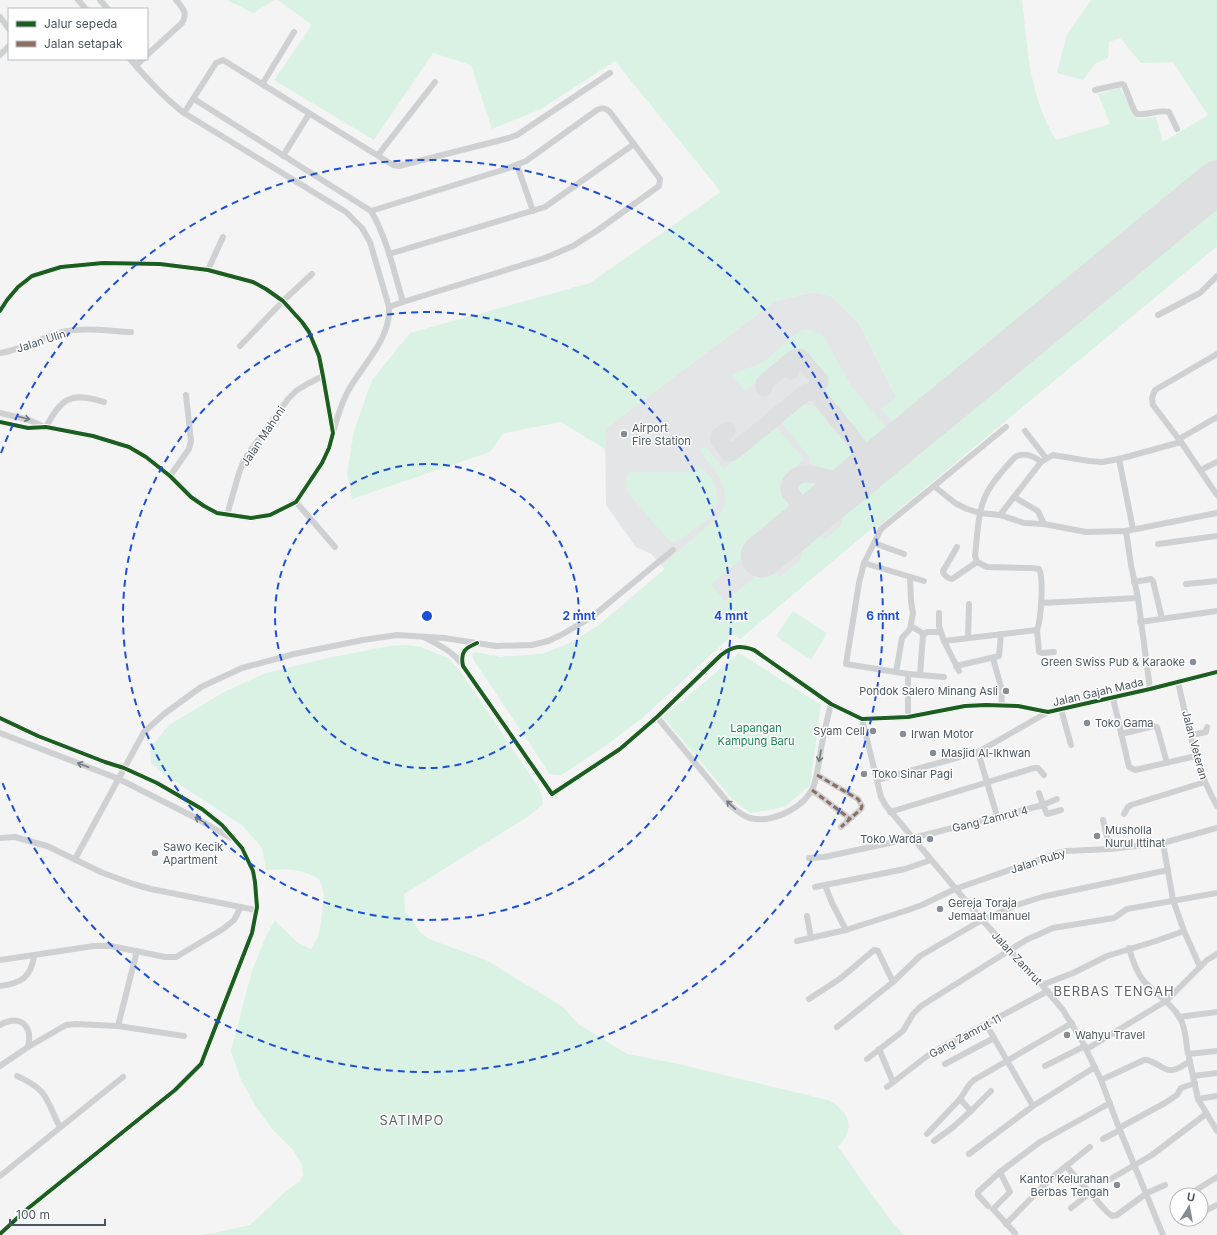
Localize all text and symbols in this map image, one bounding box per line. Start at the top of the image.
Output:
legend [8,8,148,60]
text: Jalur sepeda [44,16,117,31]
text: Jalan setapak [44,36,123,51]
street label: Jalan Ulin [15,326,67,356]
street label: Jalan Mahoni [238,403,288,469]
one-way arrow [17,415,30,423]
place label: Airport Fire Station [632,421,691,448]
marker: Airport Fire Station [619,429,629,439]
text: 2 mnt [562,608,596,623]
text: 4 mnt [714,608,748,623]
text: 6 mnt [866,608,900,623]
centre of rings [420,609,434,623]
place label: Green Swiss Pub & Karaoke [1041,655,1185,669]
marker: Green Swiss Pub & Karaoke [1188,657,1198,667]
street label: Jalan Gajah Mada [1051,675,1145,709]
place label: Pondok Salero Minang Asli [859,684,998,698]
marker: Pondok Salero Minang Asli [1001,686,1011,696]
street label: Jalan Veteran [1179,709,1211,781]
place label: Toko Gama [1095,716,1154,730]
marker: Toko Gama [1082,718,1092,728]
park label: Lapangan Kampung Baru [718,721,794,748]
place label: Syam Cell [813,724,865,738]
marker: Syam Cell [868,726,878,736]
place label: Irwan Motor [911,727,974,741]
marker: Irwan Motor [898,729,908,739]
place label: Masjid Al-Ikhwan [941,746,1031,760]
marker: Masjid Al-Ikhwan [928,748,938,758]
one-way arrow [816,749,824,762]
one-way arrow [77,760,89,768]
place label: Toko Sinar Pagi [872,767,953,781]
marker: Toko Sinar Pagi [859,769,869,779]
one-way arrow [726,801,736,810]
street label: Gang Zamrut 4 [951,803,1029,835]
one-way arrow [194,816,206,824]
place label: Musholla Nurul Ittihat [1105,823,1166,850]
marker: Musholla Nurul Ittihat [1092,831,1102,841]
place label: Toko Warda [860,832,922,846]
marker: Toko Warda [925,834,935,844]
place label: Sawo Kecik Apartment [163,840,223,867]
street label: Jalan Ruby [1009,846,1067,876]
marker: Sawo Kecik Apartment [150,848,160,858]
place label: Gereja Toraja Jemaat Imanuel [948,896,1030,923]
marker: Gereja Toraja Jemaat Imanuel [935,904,945,914]
street label: Jalan Zamrut [989,928,1046,988]
district label: BERBAS TENGAH [1053,983,1175,999]
street label: Gang Zamrut 11 [927,1011,1003,1061]
place label: Wahyu Travel [1075,1028,1145,1042]
marker: Wahyu Travel [1062,1030,1072,1040]
district label: SATIMPO [379,1112,445,1128]
place label: Kantor Kelurahan Berbas Tengah [1020,1172,1109,1199]
marker: Kantor Kelurahan Berbas Tengah [1112,1180,1122,1190]
north arrow [1169,1187,1209,1227]
text: U [1186,1190,1196,1205]
scale bar [10,1201,105,1227]
text: 100 m [16,1207,50,1222]

